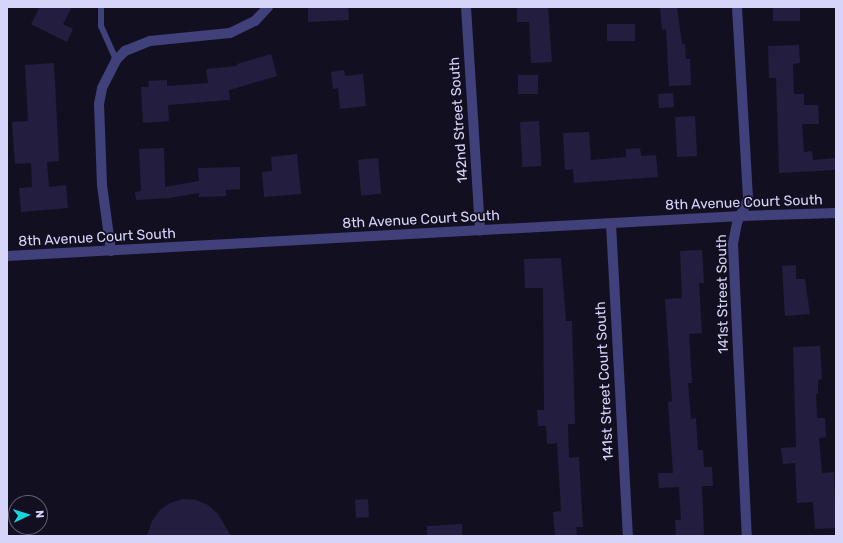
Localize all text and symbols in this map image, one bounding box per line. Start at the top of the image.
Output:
street label: 142nd Street South [446,56,472,184]
street label: 8th Avenue Court South [665,192,823,214]
street label: 8th Avenue Court South [342,207,500,233]
street label: 8th Avenue Court South [18,225,176,251]
street label: 141st Street South [714,234,732,354]
street label: 141st Street Court South [592,301,618,461]
north arrow [8,495,48,535]
text: N [33,510,46,519]

